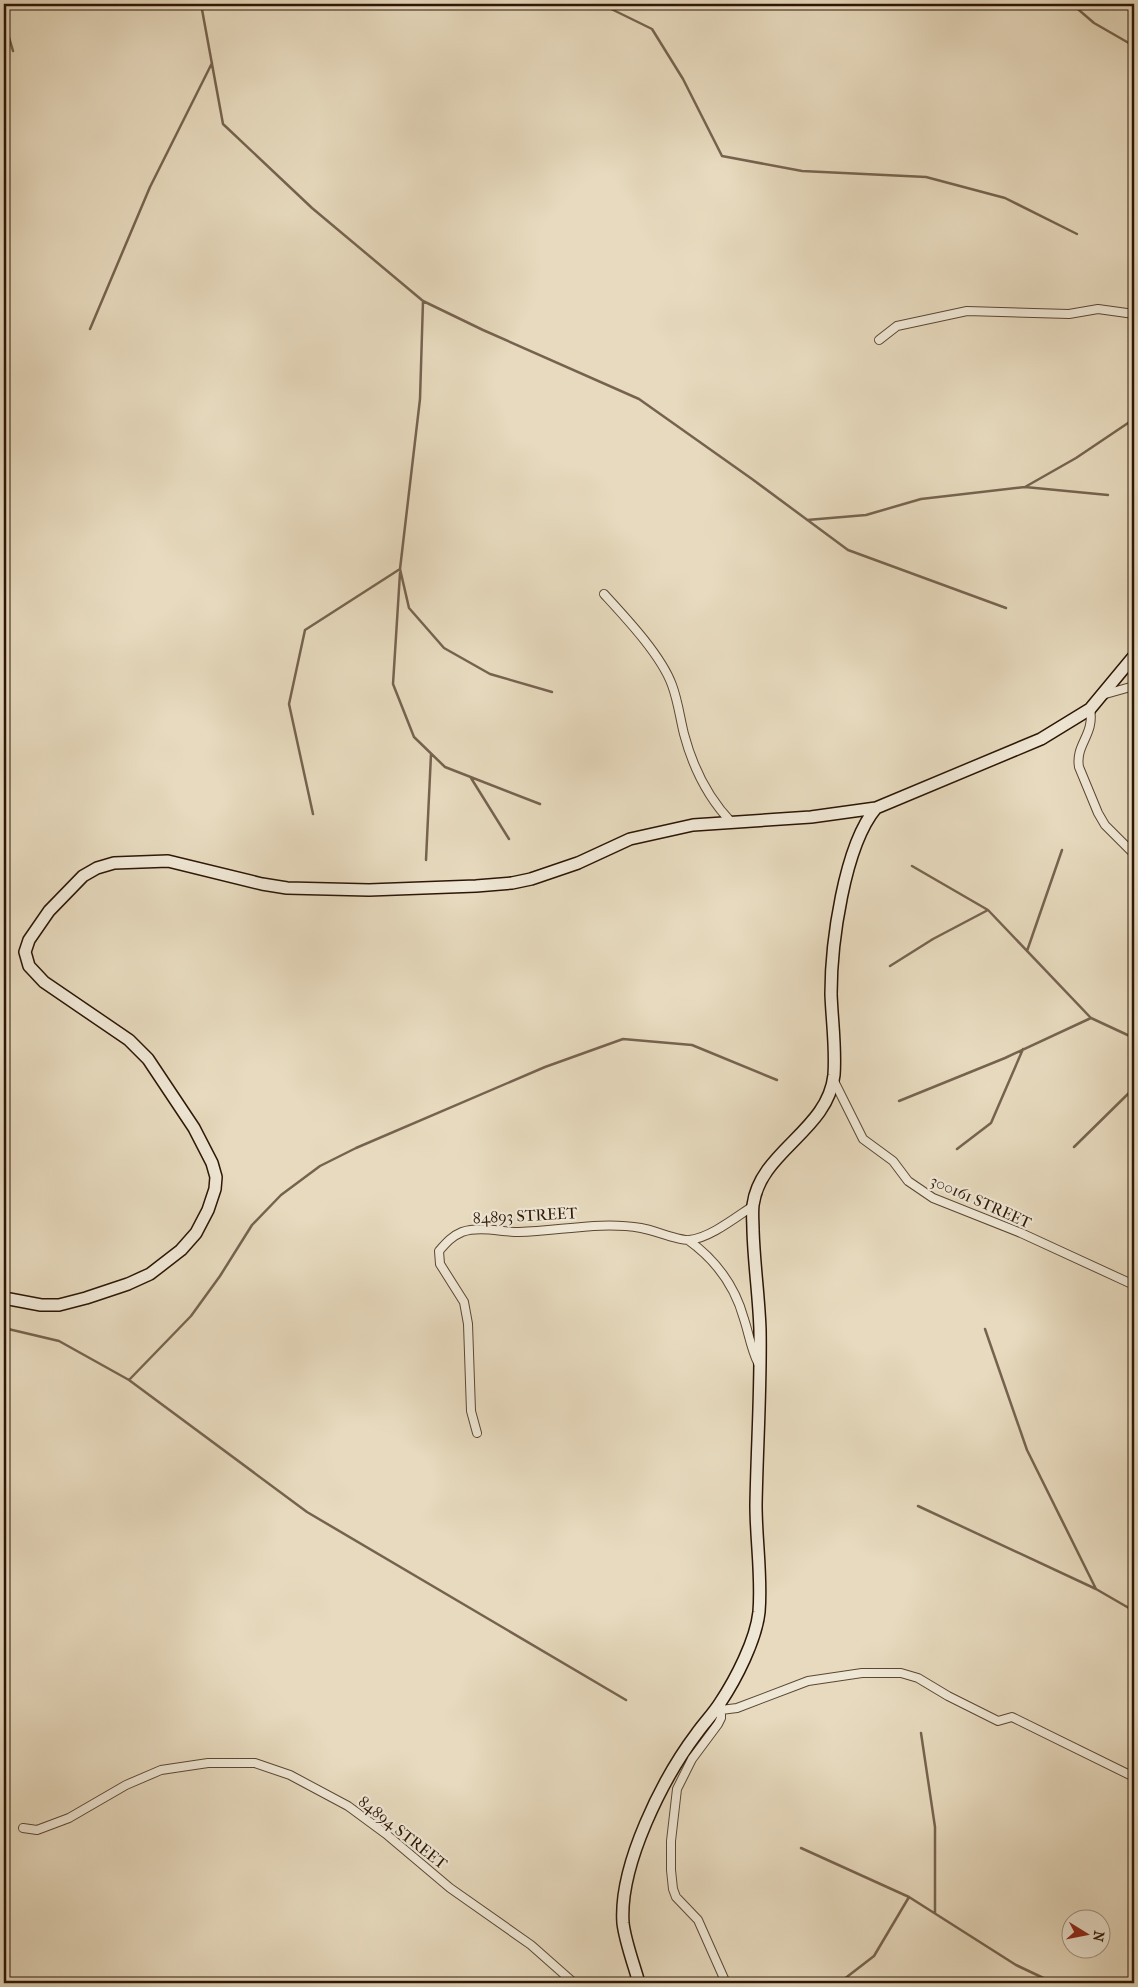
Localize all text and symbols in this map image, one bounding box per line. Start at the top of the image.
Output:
street label: 300161 STREET [927,1171,1034,1232]
street label: 84893 STREET [472,1203,578,1228]
street label: 84894 STREET [354,1792,451,1873]
north arrow [1060,1910,1110,1960]
text: N [1089,1929,1108,1943]

